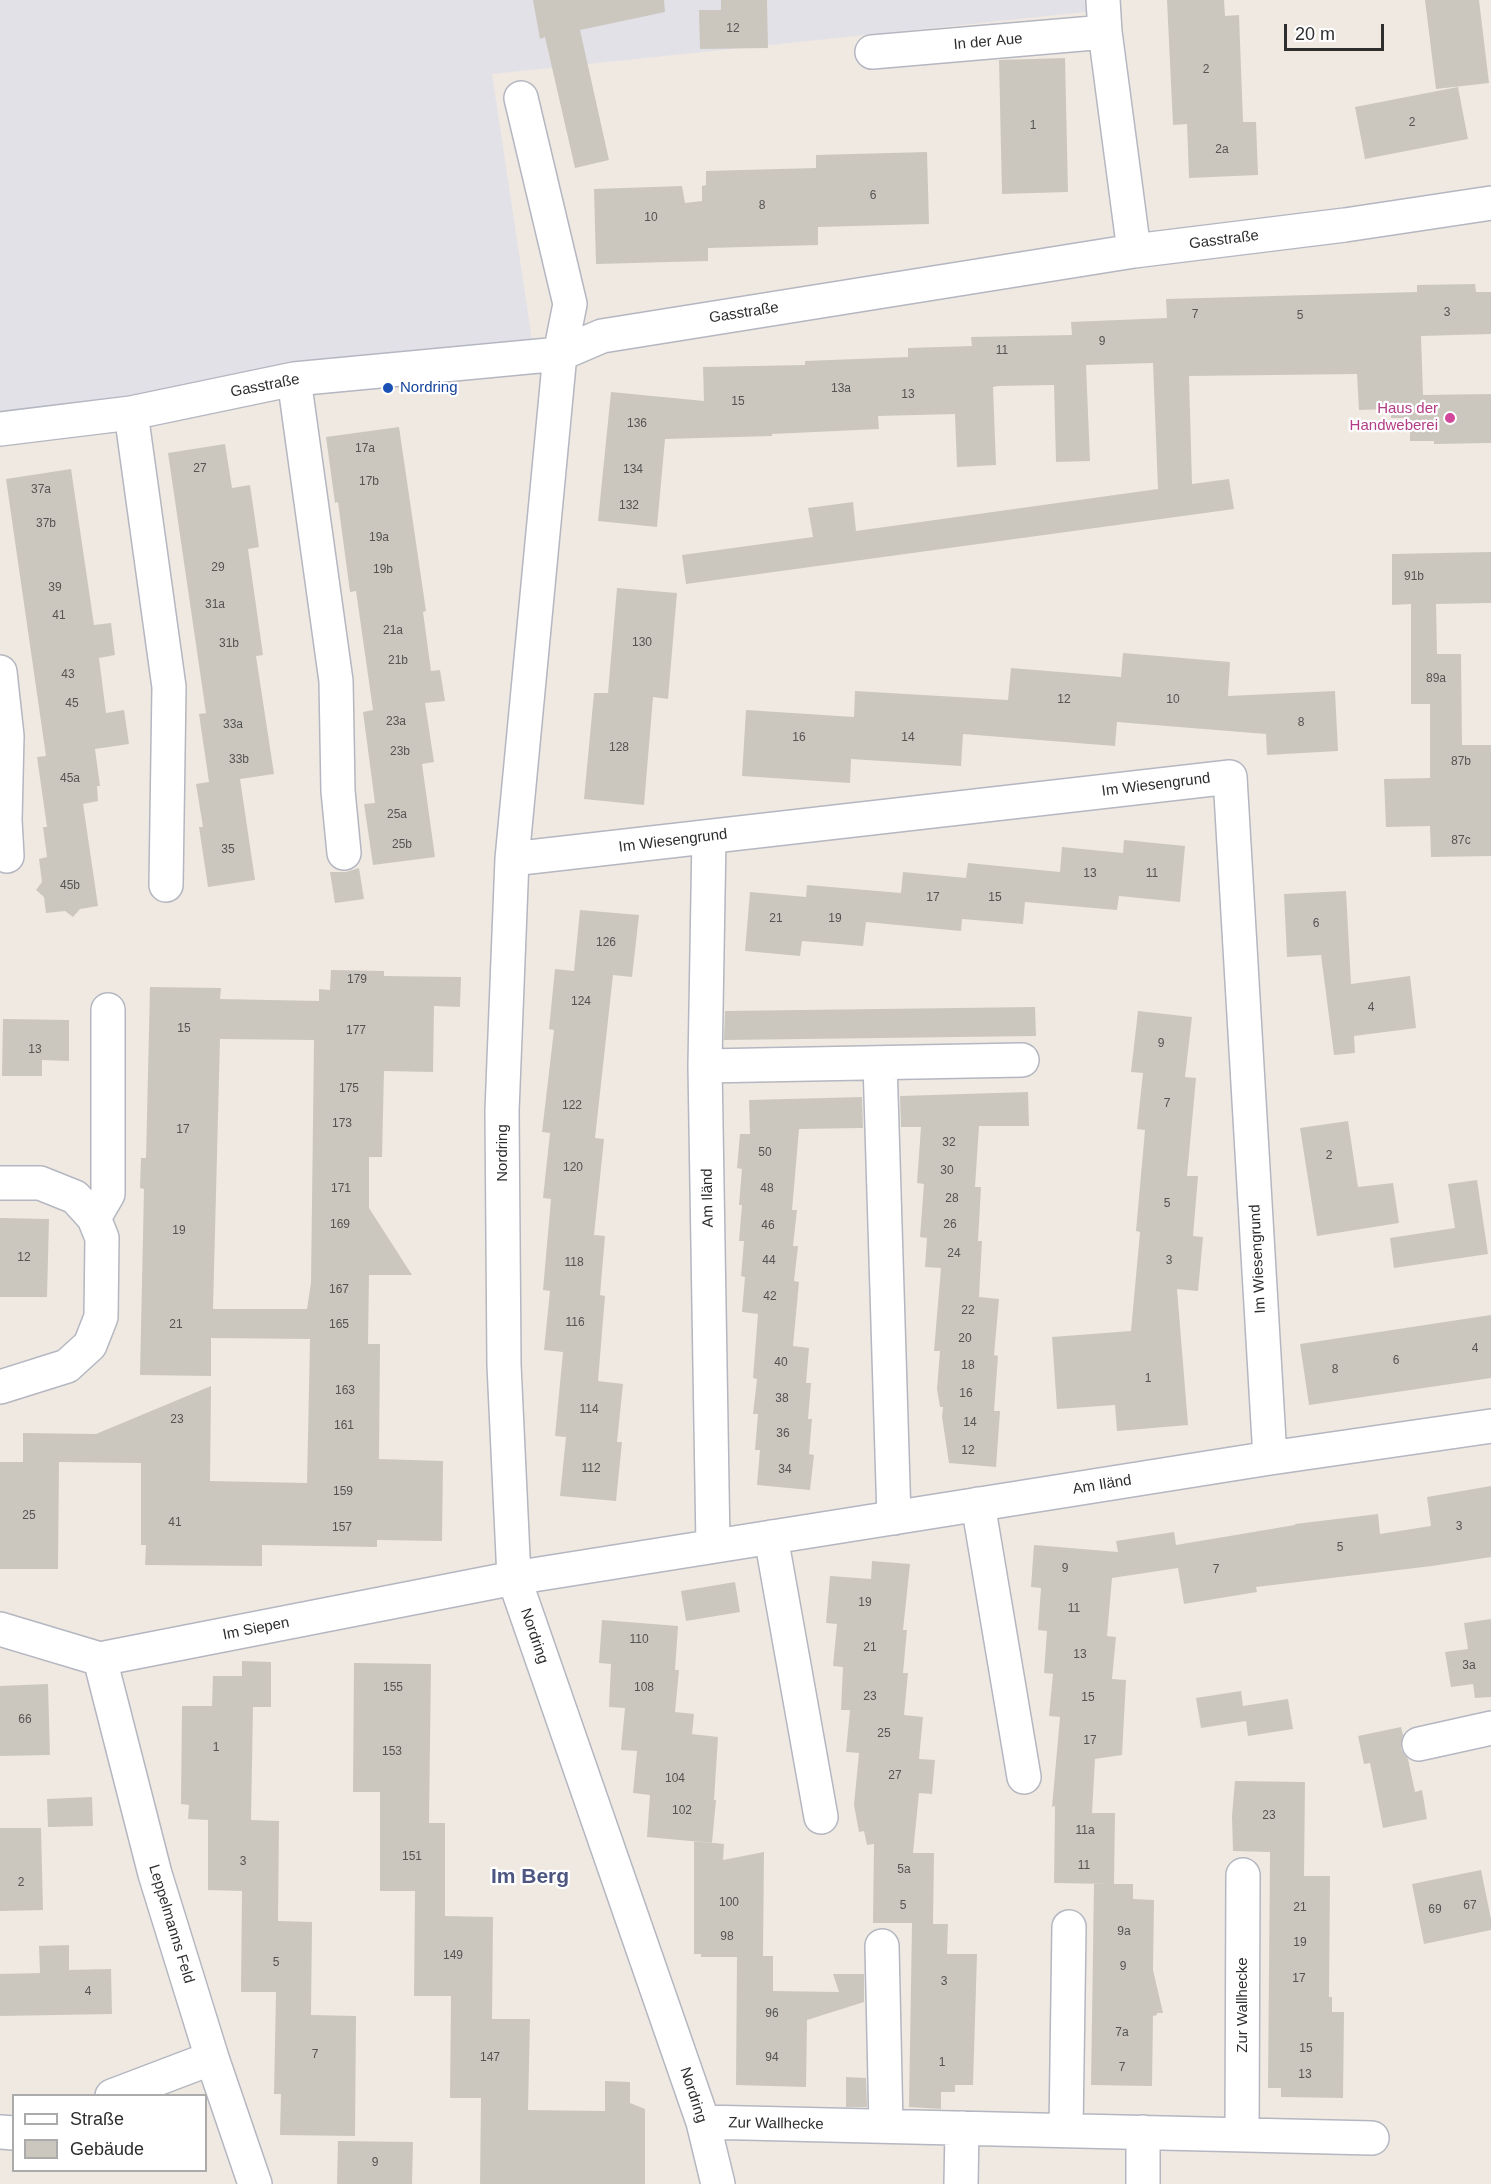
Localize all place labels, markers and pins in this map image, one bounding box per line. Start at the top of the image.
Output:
place label: Nordring [400,379,458,397]
marker: Nordring [381,381,395,395]
place label: Haus der Handweberei [1350,400,1438,435]
marker: Haus der Handweberei [1443,411,1457,425]

